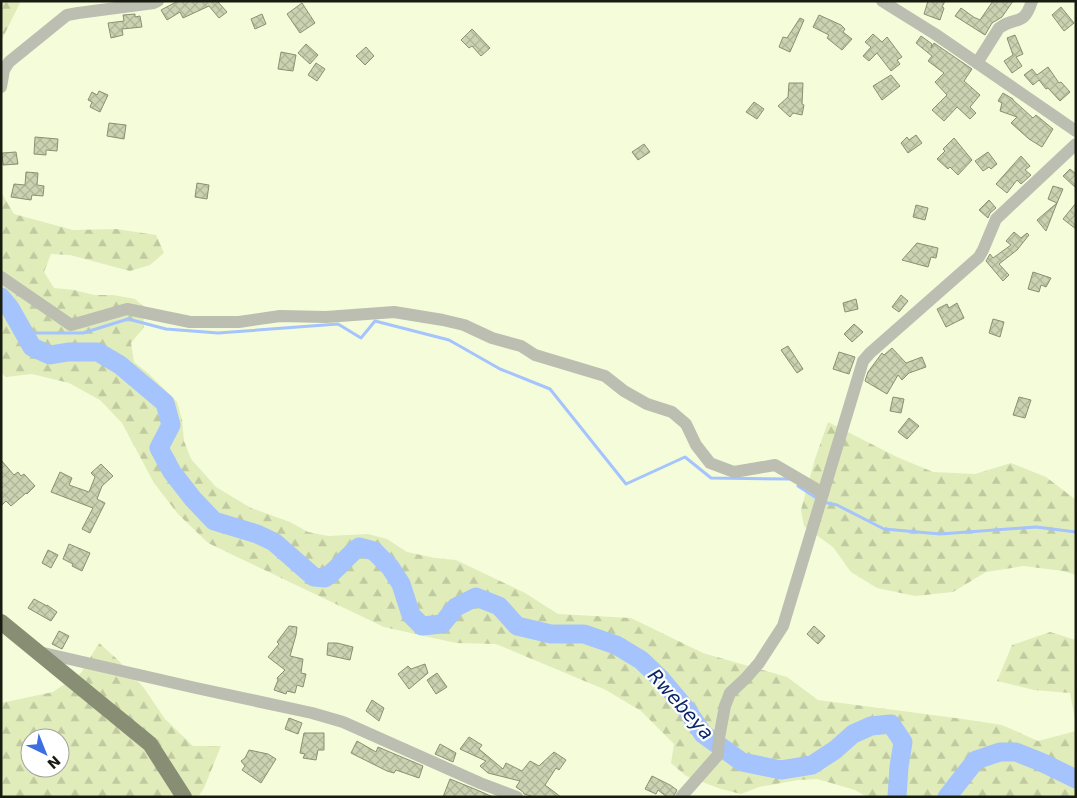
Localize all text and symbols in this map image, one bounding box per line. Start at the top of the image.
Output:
water label: Rwebeya [644,664,718,744]
north arrow [20,728,70,778]
text: N [44,753,64,772]

